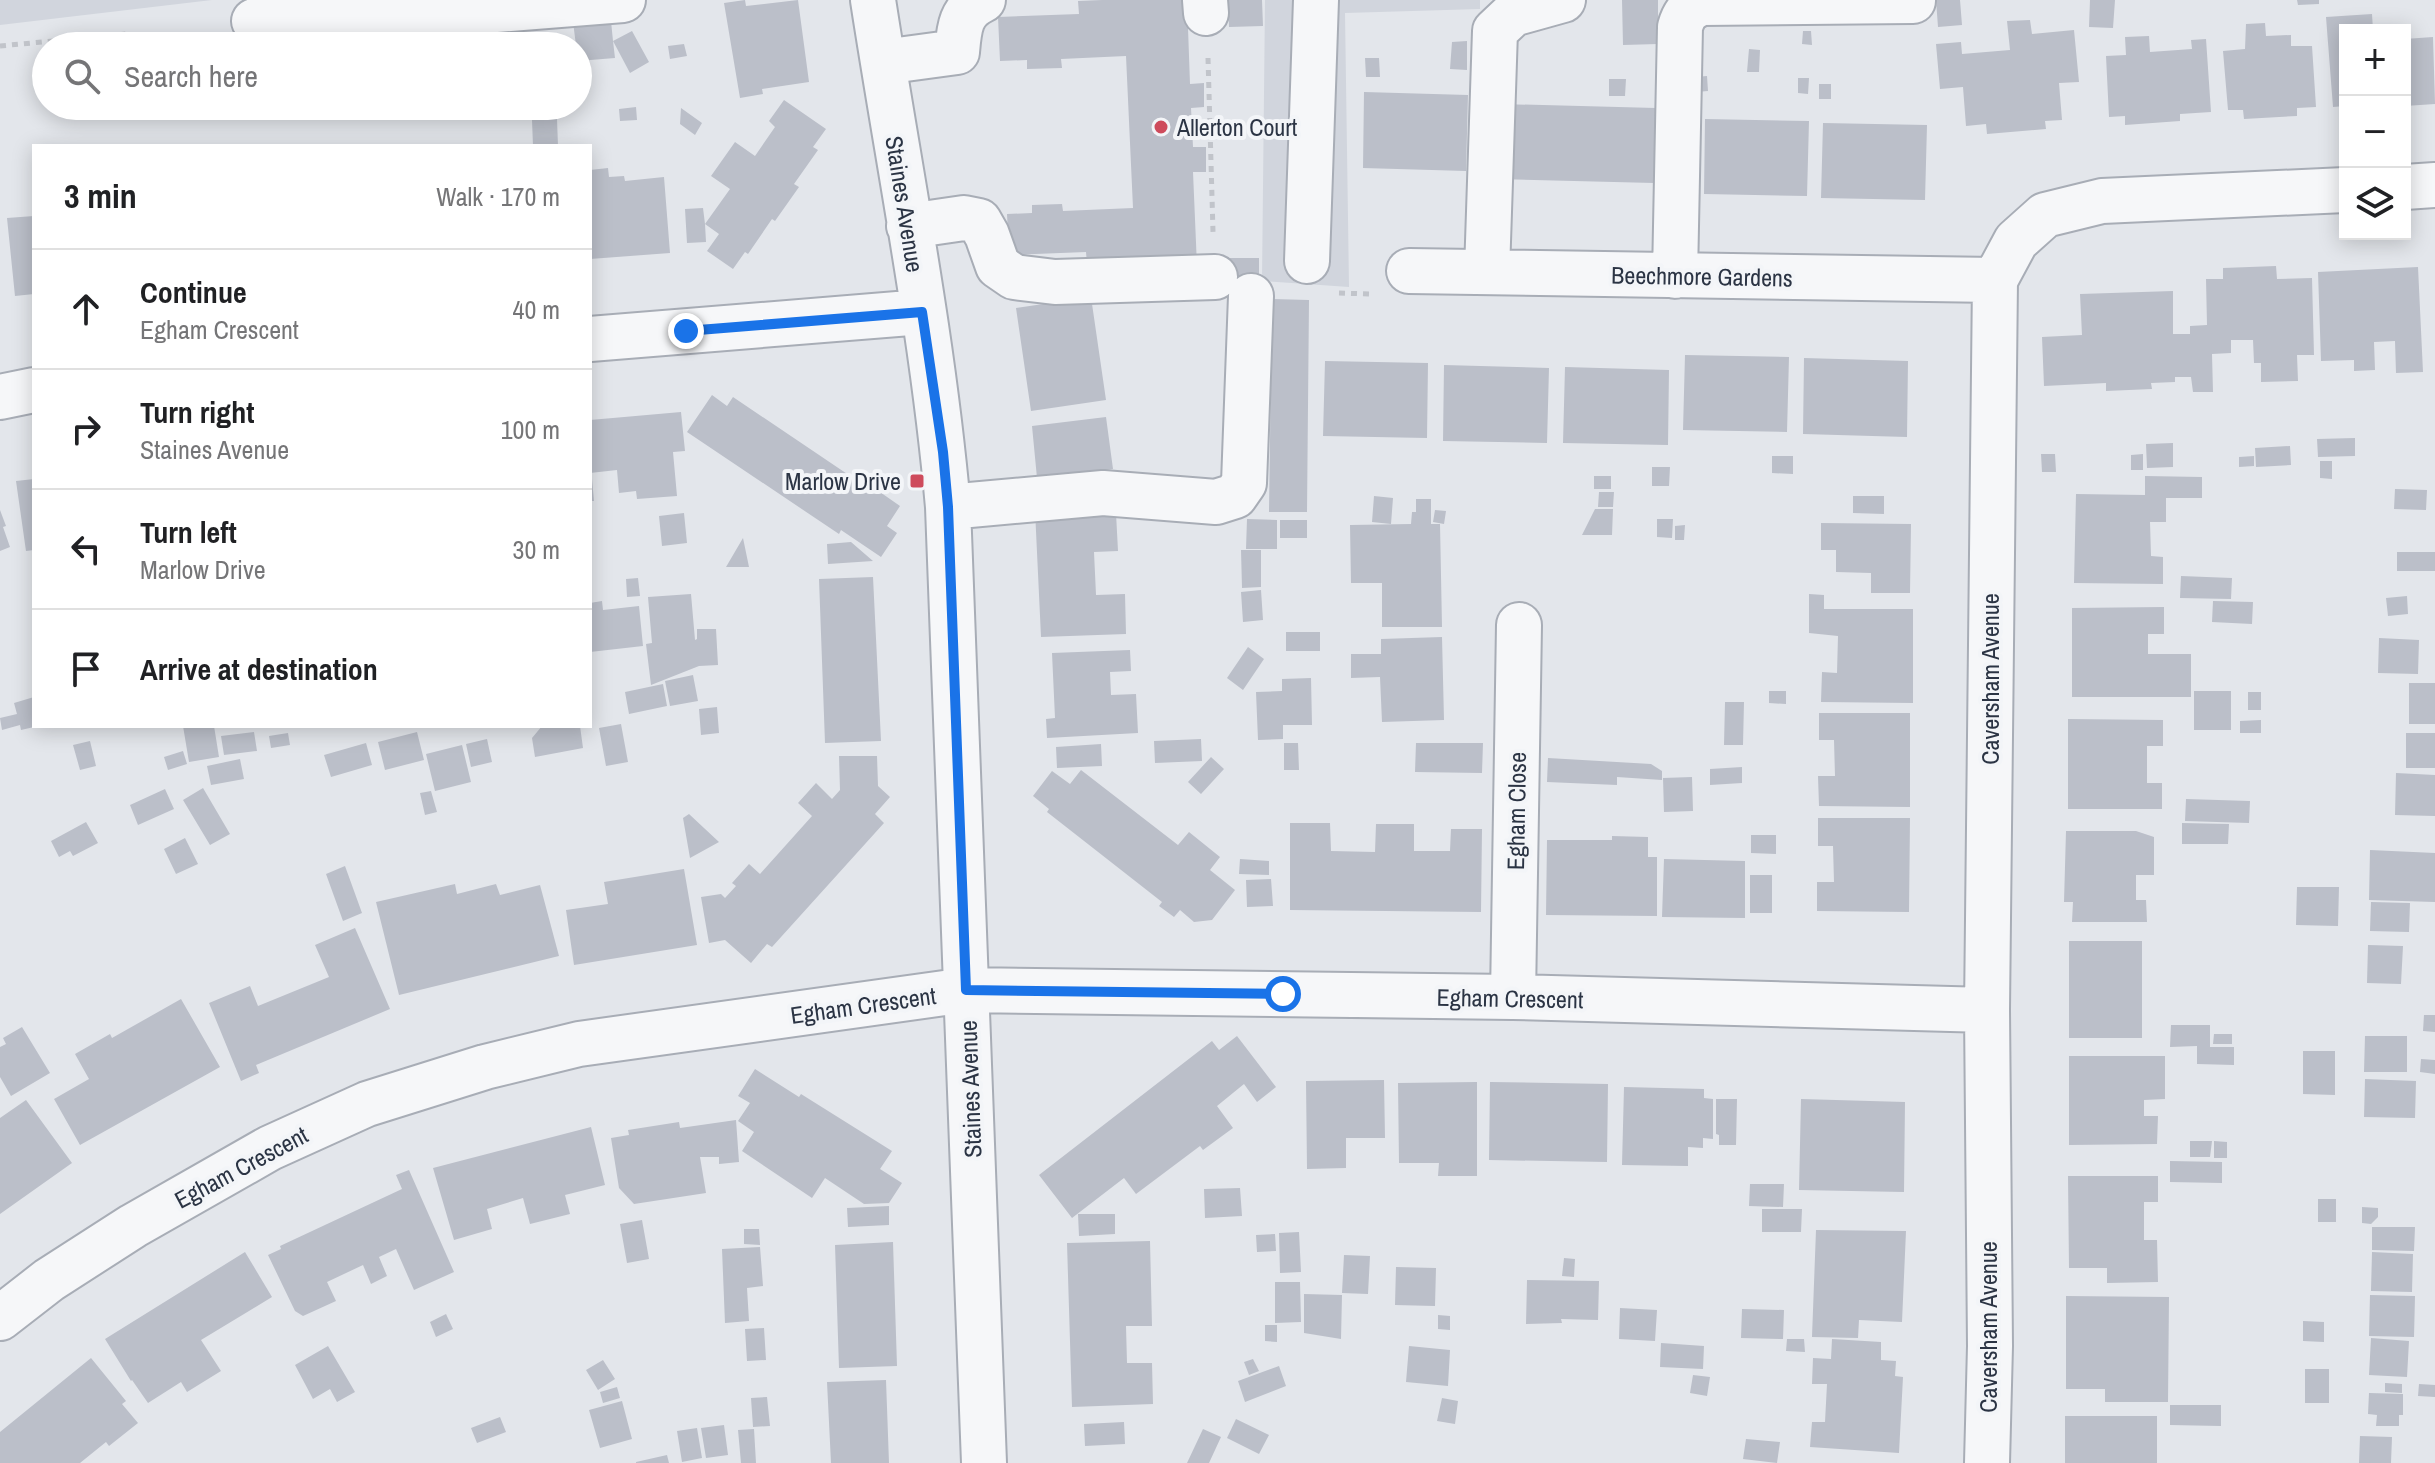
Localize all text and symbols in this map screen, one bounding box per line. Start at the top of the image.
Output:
map controls [2339,24,2411,240]
button: + [2339,24,2411,96]
search box [32,32,592,120]
icon: search [60,54,104,98]
text: Search here [124,56,258,96]
button: − [2339,96,2411,168]
place label: Allerton Court [1176,111,1298,143]
marker: Allerton Court [1152,118,1170,136]
street label: Staines Avenue [878,134,932,274]
button: layers [2339,168,2411,240]
text: 3 min [64,173,137,219]
text: Walk · 170 m [436,179,560,214]
street label: Beechmore Gardens [1611,258,1793,294]
text: Continue [140,272,247,312]
icon: ahead [64,287,108,331]
text: 40 m [513,292,560,327]
text: Egham Crescent [140,312,299,347]
route end [668,313,704,349]
text: Turn right [140,392,254,432]
icon: right [64,407,108,451]
text: 100 m [501,412,560,447]
text: Staines Avenue [140,432,289,467]
place label: Marlow Drive [785,465,901,497]
marker: Marlow Drive [908,472,926,490]
text: Turn left [140,512,237,552]
icon: left [64,527,108,571]
text: 30 m [513,532,560,567]
text: Marlow Drive [140,552,266,587]
street label: Caversham Avenue [1974,593,2006,765]
icon: arrive [64,647,108,691]
text: Arrive at destination [140,649,378,689]
street label: Egham Close [1499,752,1533,870]
route start [1265,976,1301,1012]
street label: Egham Crescent [788,979,938,1031]
street label: Egham Crescent [1436,981,1584,1015]
street label: Staines Avenue [952,1020,988,1158]
street label: Egham Crescent [169,1118,314,1216]
street label: Caversham Avenue [1972,1241,2004,1413]

